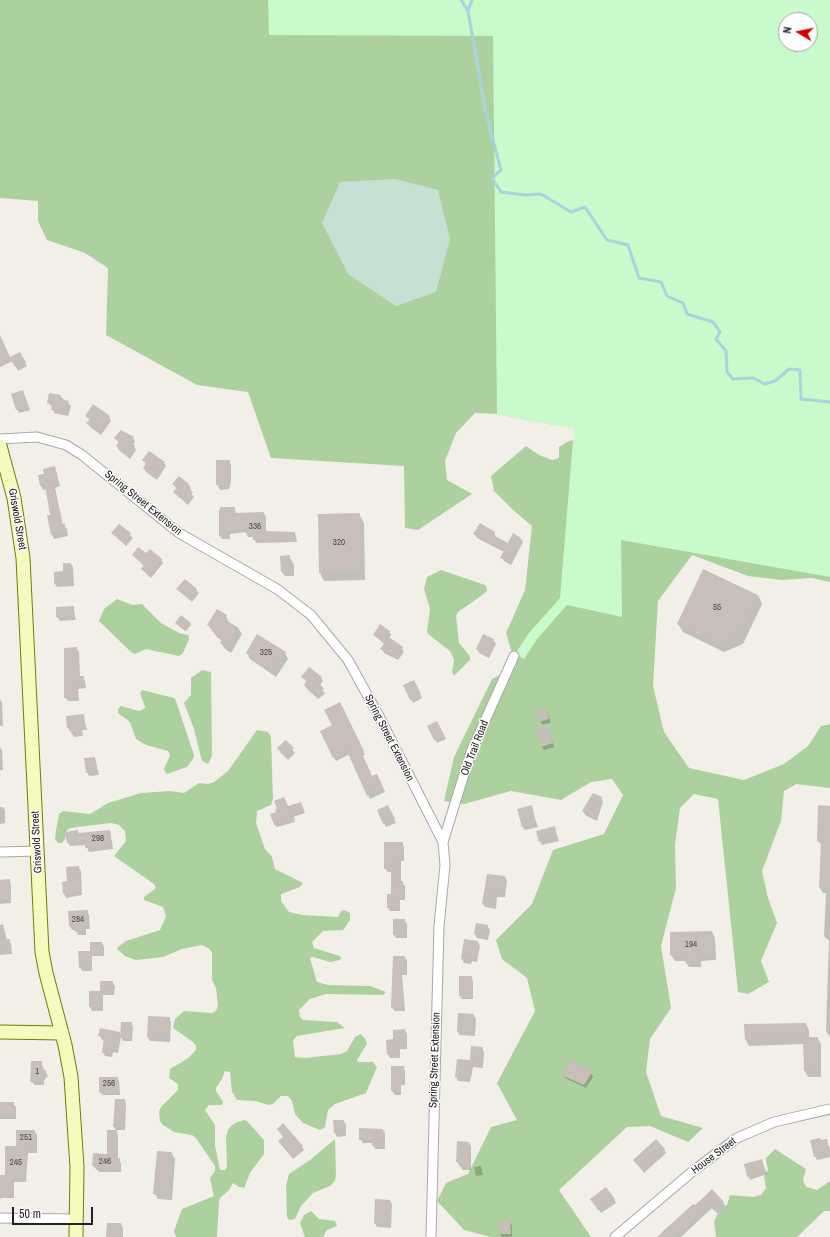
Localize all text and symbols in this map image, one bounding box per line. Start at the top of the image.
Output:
north arrow [778,12,818,52]
text: N [780,26,795,35]
street label: Spring Street Extension [102,468,184,538]
street label: Griswold Street [5,487,29,551]
house number: 336 [249,522,261,532]
house number: 320 [333,538,345,548]
house number: 55 [713,603,721,613]
house number: 325 [260,648,272,658]
street label: Spring Street Extension [361,692,417,784]
street label: Old Trail Road [458,718,492,778]
street label: Griswold Street [29,811,45,873]
house number: 298 [92,834,104,844]
house number: 284 [72,915,84,925]
house number: 194 [685,940,697,950]
street label: Spring Street Extension [427,1012,443,1108]
house number: 1 [35,1067,39,1077]
house number: 256 [103,1079,115,1089]
house number: 251 [20,1133,32,1143]
street label: House Street [689,1135,739,1177]
house number: 246 [99,1157,111,1167]
house number: 245 [10,1158,22,1168]
scale bar [14,1199,95,1225]
text: 50 m [19,1206,41,1222]

